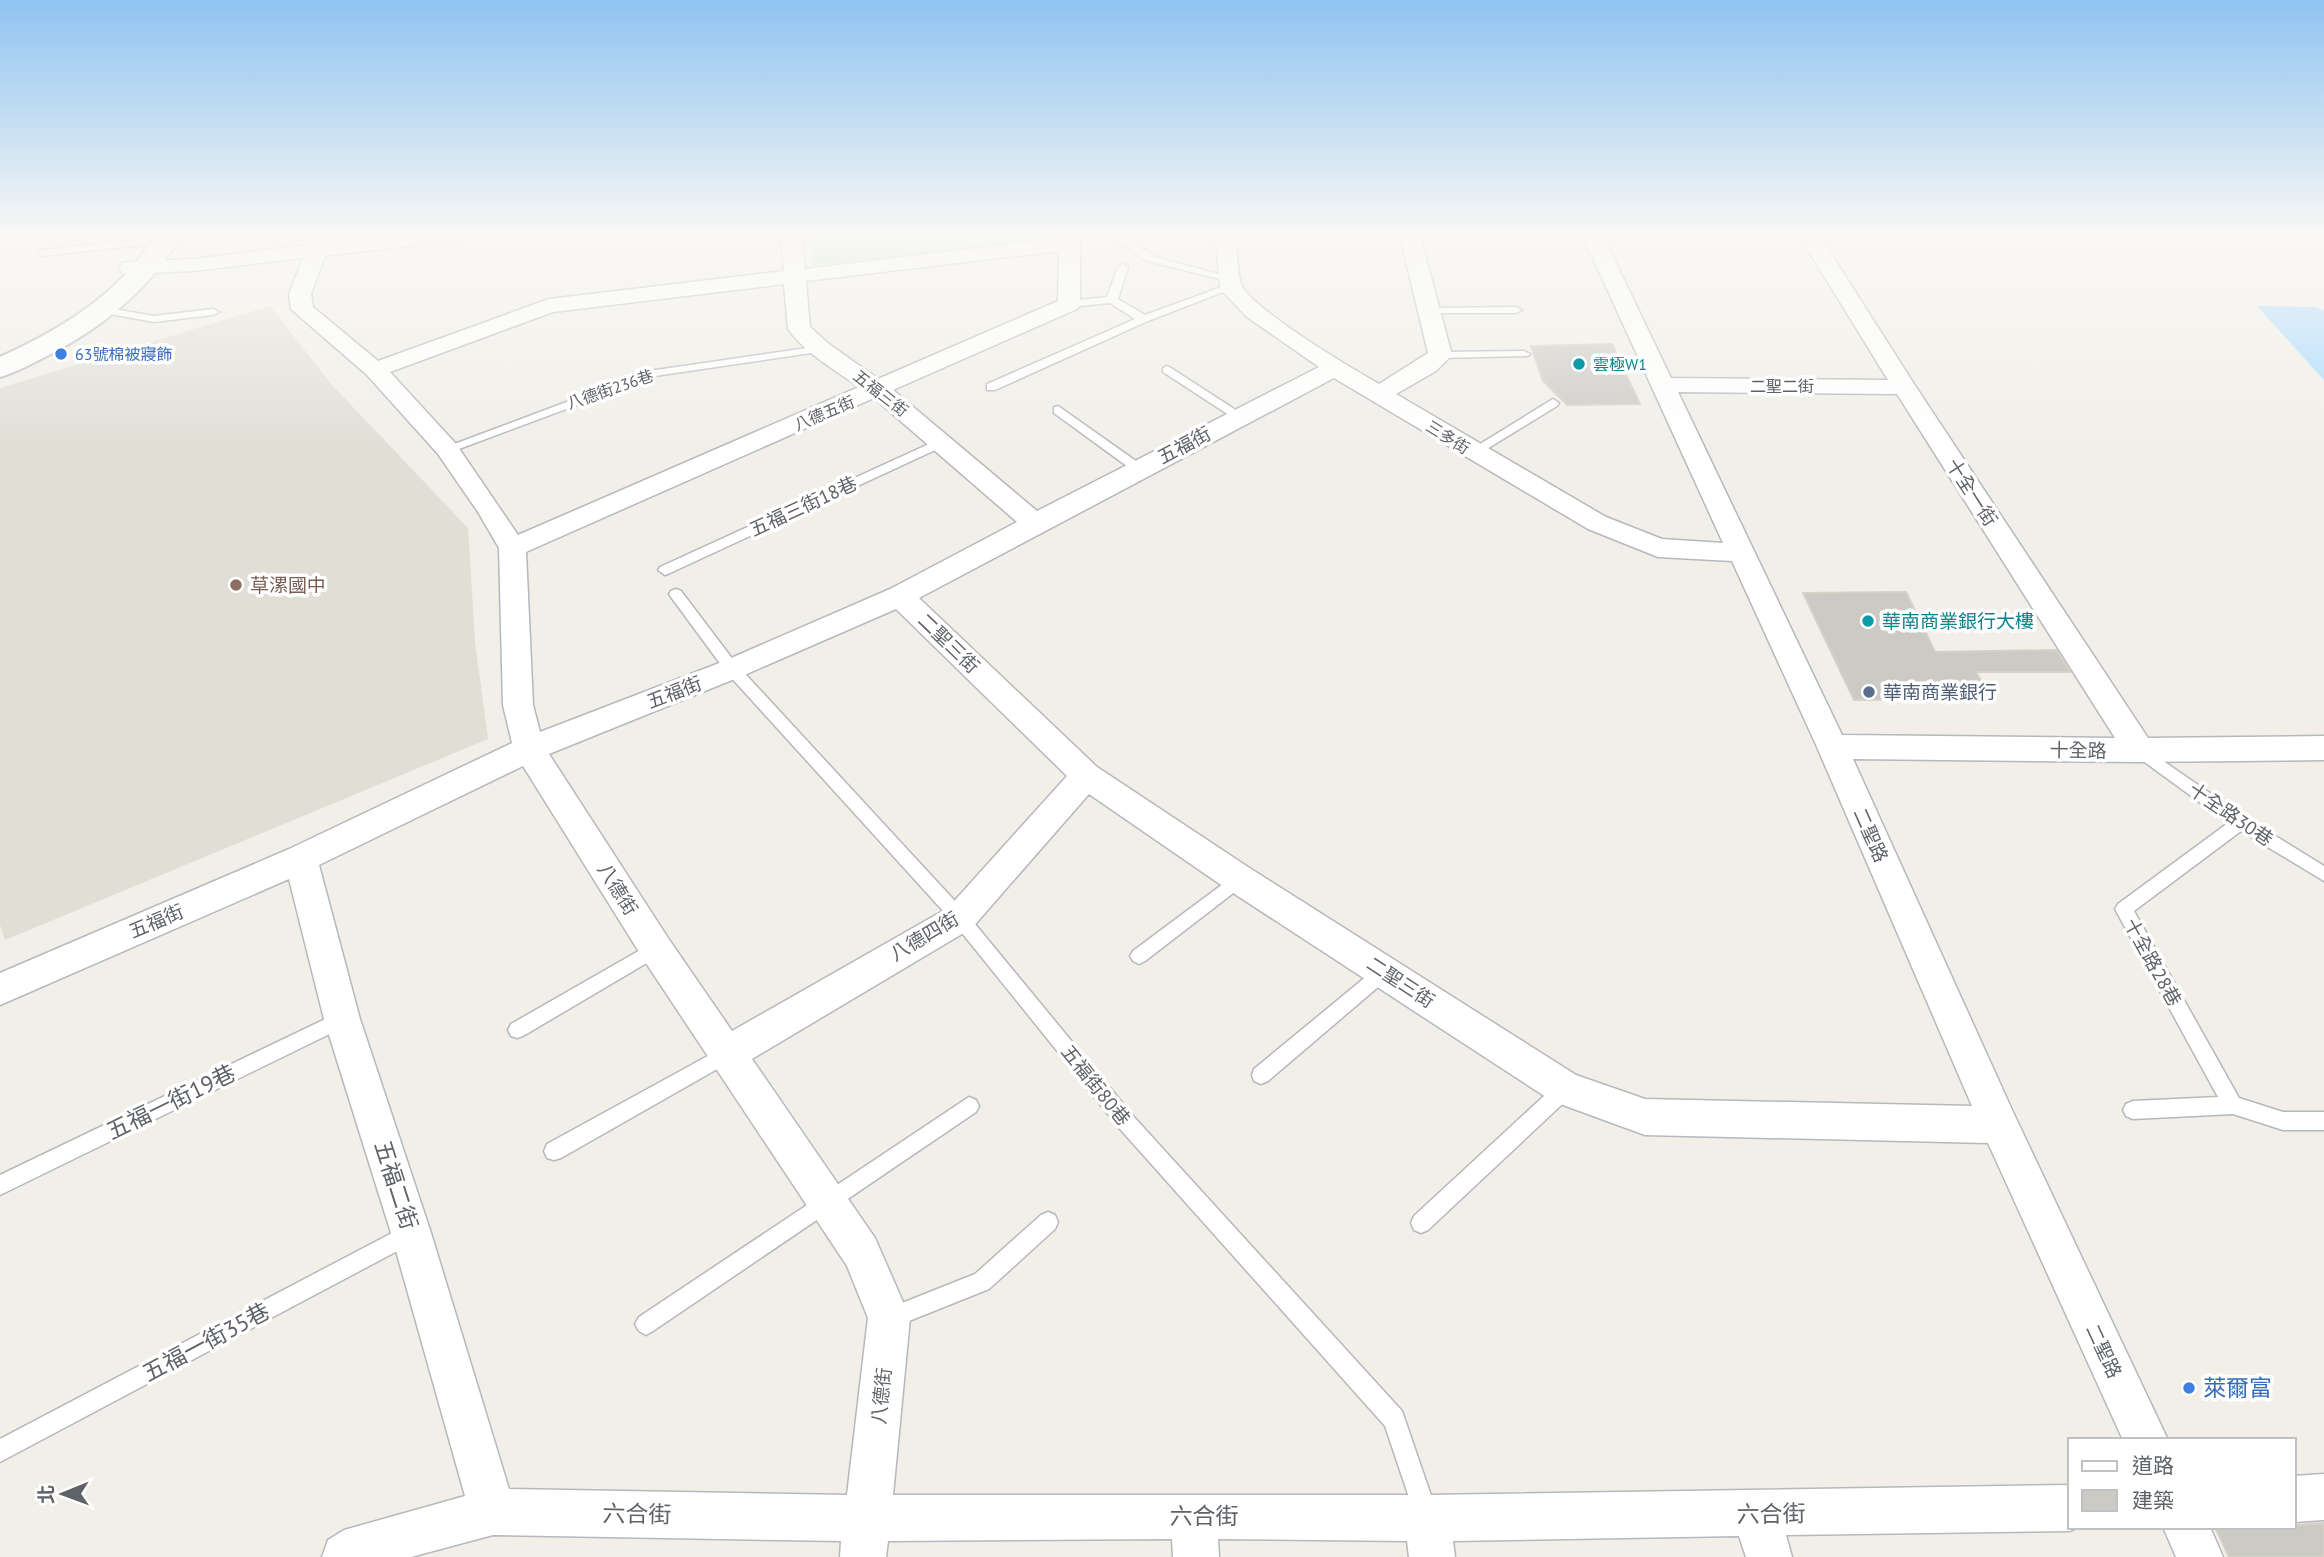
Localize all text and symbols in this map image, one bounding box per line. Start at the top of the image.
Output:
place label: 63號棉被寢飾 [75,344,172,364]
marker: 63號棉被寢飾 [53,346,69,362]
place label: 雲極W1 [1593,354,1647,374]
marker: 雲極W1 [1571,356,1587,372]
street label: 八德街236巷 [564,365,656,413]
street label: 五福三街 [850,365,912,421]
street label: 二聖二街 [1750,376,1814,396]
street label: 八德五街 [791,391,857,435]
street label: 三多街 [1422,416,1474,458]
street label: 五福街 [1153,421,1215,469]
street label: 十全一街 [1941,454,2003,530]
street label: 五福三街18巷 [745,471,861,541]
place label: 草漯國中 [250,573,326,597]
marker: 草漯國中 [228,577,244,593]
street label: 二聖三街 [913,608,985,678]
place label: 華南商業銀行大樓 [1882,609,2034,633]
marker: 華南商業銀行大樓 [1860,613,1876,629]
street label: 五福街 [643,671,705,713]
place label: 華南商業銀行 [1883,680,1997,704]
marker: 華南商業銀行 [1861,684,1877,700]
street label: 十全路 [2049,738,2107,762]
street label: 十全路30巷 [2184,777,2278,851]
street label: 二聖路 [1848,804,1894,866]
street label: 八德街 [593,858,643,920]
street label: 五福街 [125,899,187,943]
street label: 八德四街 [885,906,963,966]
street label: 十全路28巷 [2119,914,2187,1010]
street label: 二聖三街 [1363,951,1439,1013]
street label: 五福街80巷 [1056,1040,1136,1130]
street label: 五福一街19巷 [101,1058,240,1145]
street label: 五福二街 [368,1137,424,1233]
street label: 五福一街35巷 [137,1296,274,1387]
street label: 二聖路 [2081,1320,2127,1382]
street label: 八德街 [866,1366,896,1426]
place label: 萊爾富 [2203,1373,2272,1402]
marker: 萊爾富 [2181,1380,2197,1396]
legend [2068,1438,2296,1529]
text: 道路 [2132,1452,2174,1479]
north arrow [28,1459,98,1529]
text: 北 [34,1485,58,1504]
text: 建築 [2132,1487,2174,1514]
street label: 六合街 [602,1498,672,1529]
street label: 六合街 [1736,1498,1806,1529]
street label: 六合街 [1170,1501,1239,1530]

